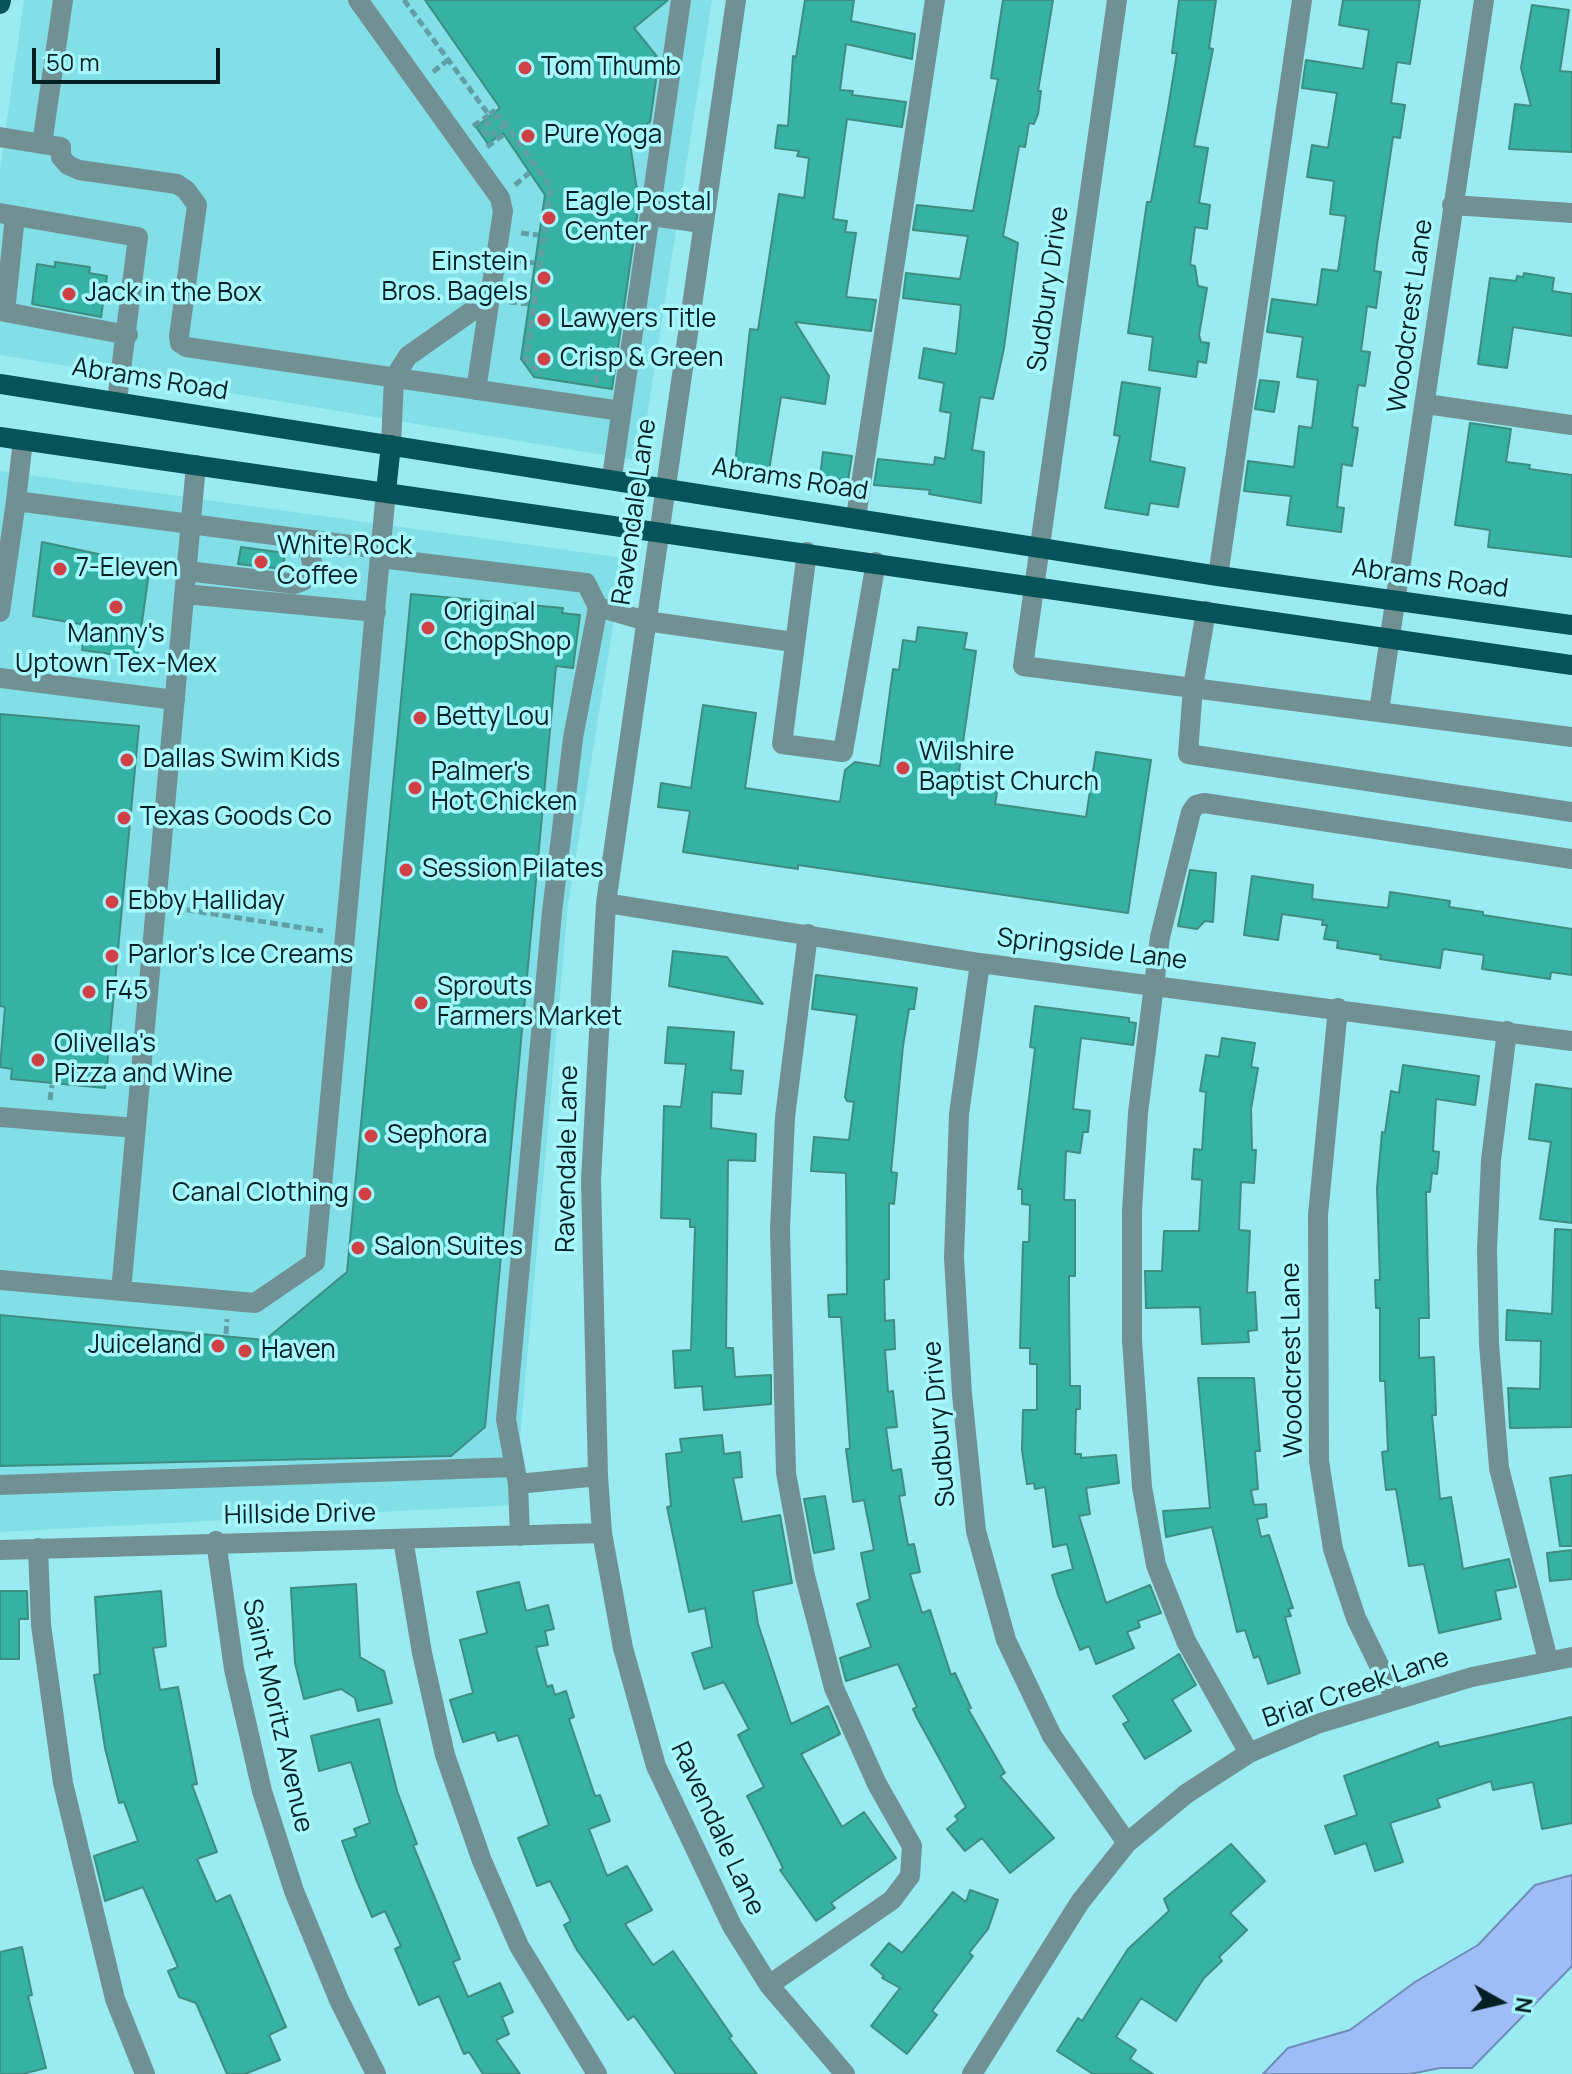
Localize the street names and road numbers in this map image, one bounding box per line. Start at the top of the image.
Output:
street label: Sudbury Drive [1022,204,1076,374]
street label: Woodcrest Lane [1382,217,1440,415]
street label: Abrams Road [70,352,230,408]
street label: Ravendale Lane [606,417,664,607]
street label: Abrams Road [710,452,870,508]
street label: Abrams Road [1350,553,1510,605]
street label: Springside Lane [995,923,1189,977]
street label: Ravendale Lane [551,1065,585,1253]
street label: Woodcrest Lane [1276,1262,1310,1458]
street label: Sudbury Drive [917,1340,963,1508]
street label: Hillside Drive [224,1498,376,1532]
street label: Saint Moritz Avenue [235,1596,319,1836]
street label: Briar Creek Lane [1259,1643,1453,1735]
street label: Ravendale Lane [663,1737,771,1921]

